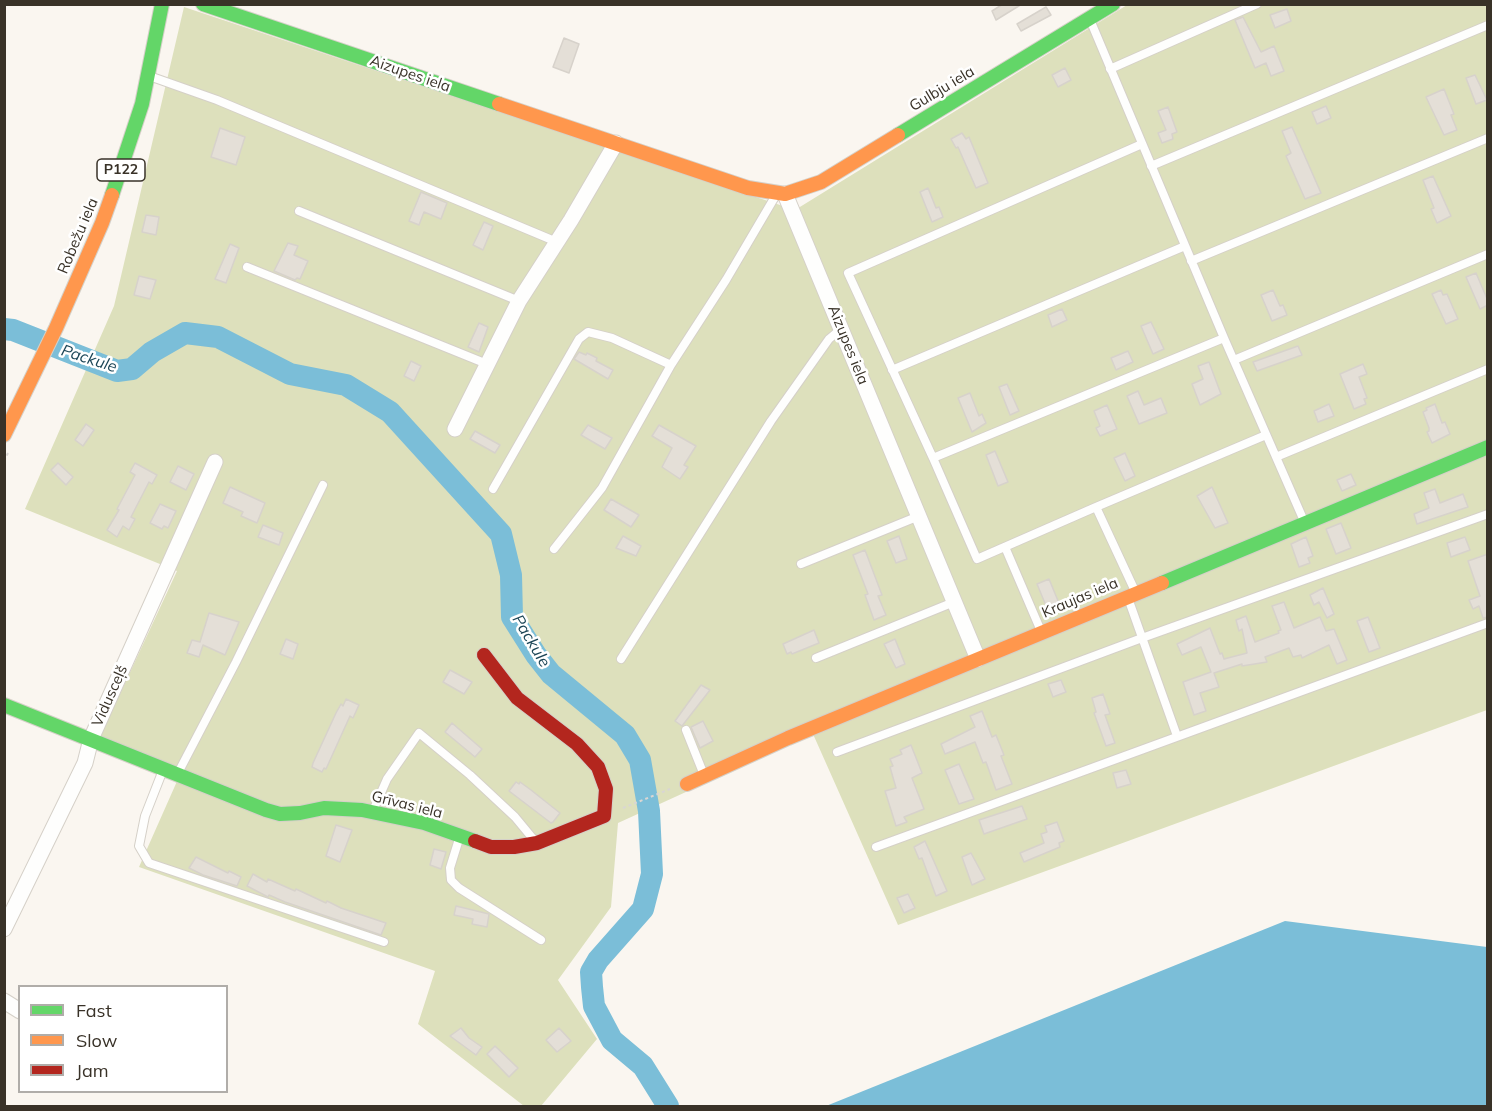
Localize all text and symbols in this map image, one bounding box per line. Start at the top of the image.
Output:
street label: Aizupes iela [367,52,453,96]
street label: Gulbju iela [906,63,978,115]
road number: P122 [97,159,145,181]
street label: Robežu iela [54,195,102,277]
street label: Aizupes iela [824,303,872,387]
water label: Packule [59,341,119,377]
street label: Kraujas iela [1039,574,1121,622]
water label: Packule [508,611,554,671]
street label: Vidusceļš [88,662,132,730]
street label: Grīvas iela [370,788,444,822]
legend [18,985,228,1093]
text: Fast [76,999,112,1022]
text: Slow [76,1029,117,1052]
text: Jam [76,1059,109,1082]

